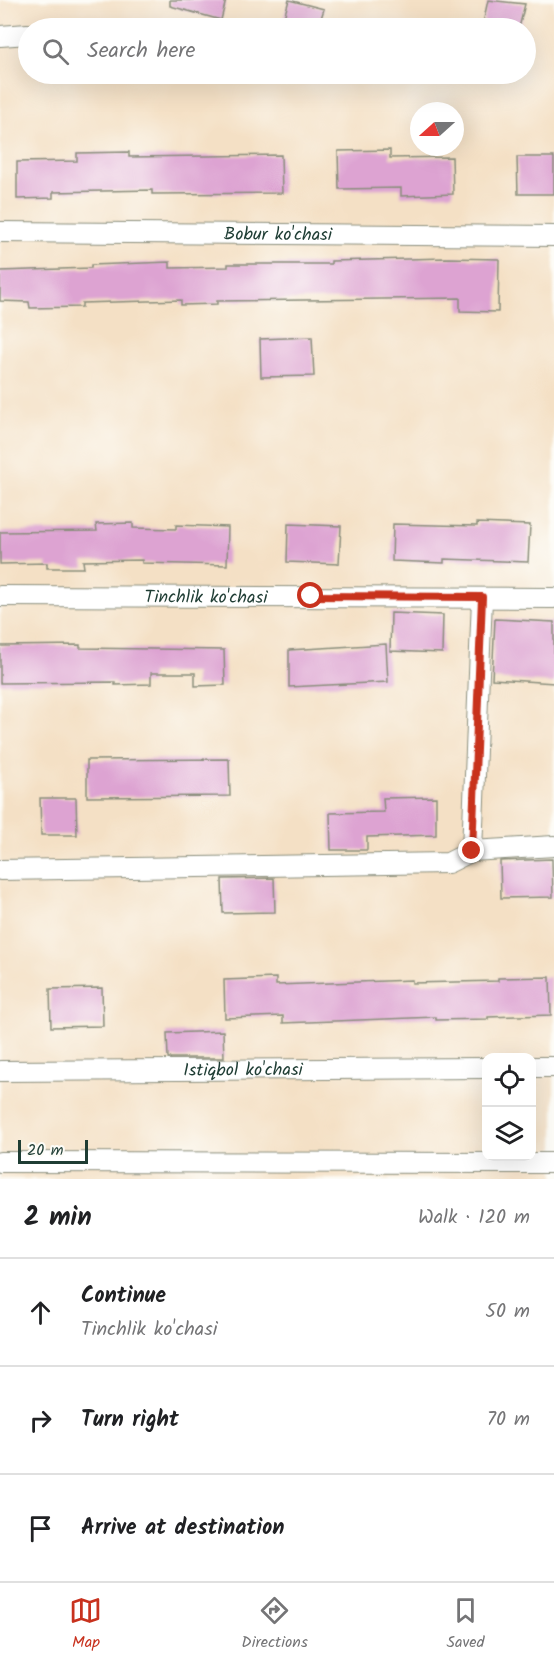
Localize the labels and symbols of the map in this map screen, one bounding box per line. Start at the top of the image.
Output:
north arrow [410,102,464,156]
street label: Bobur ko'chasi [224,221,333,250]
route start [297,582,323,608]
street label: Tinchlik ko'chasi [144,584,268,613]
route end [458,837,484,863]
street label: Istiqbol ko'chasi [183,1056,304,1086]
scale bar [18,1137,88,1164]

